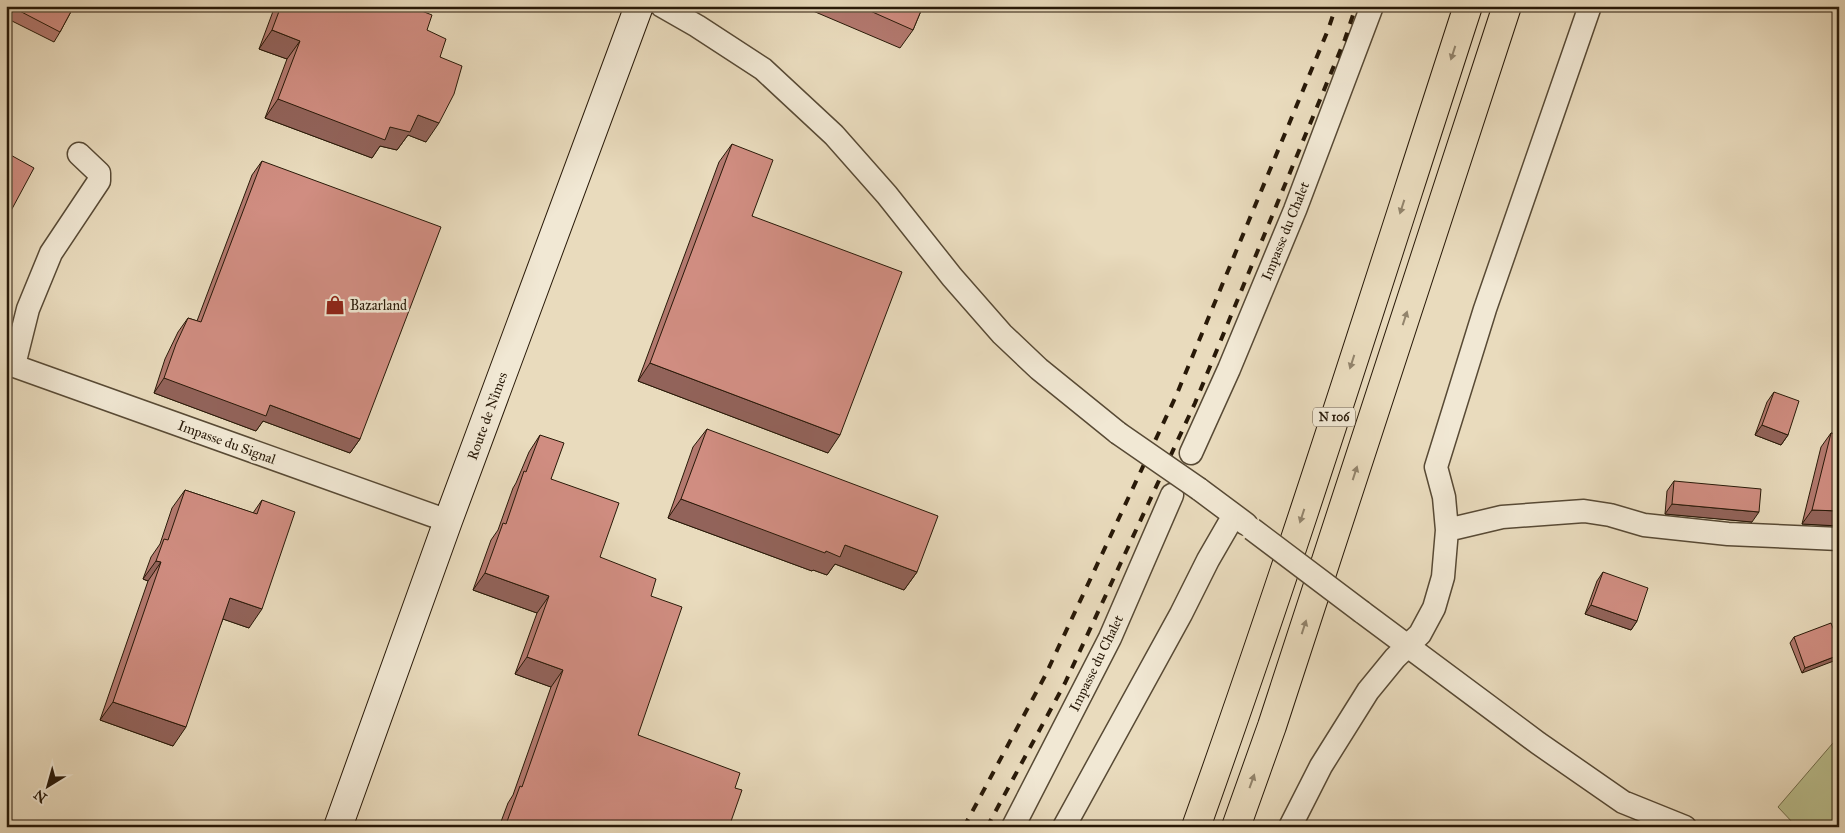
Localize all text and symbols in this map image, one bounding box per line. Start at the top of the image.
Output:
one-way arrow [1448,45,1456,60]
street label: Impasse du Chalet [1258,179,1313,283]
one-way arrow [1398,200,1406,215]
shop icon: Bazarland [324,294,346,316]
place label: Bazarland [350,297,407,314]
one-way arrow [1401,310,1409,325]
one-way arrow [1348,354,1356,369]
street label: Route de Nîmes [464,370,511,462]
road number: N 106 [1313,408,1355,427]
street label: Impasse du Signal [176,417,278,468]
one-way arrow [1351,465,1359,480]
one-way arrow [1298,509,1305,524]
street label: Impasse du Chalet [1066,612,1127,714]
one-way arrow [1301,619,1309,634]
north arrow [22,760,72,810]
one-way arrow [1248,773,1256,788]
text: N [31,786,50,806]

